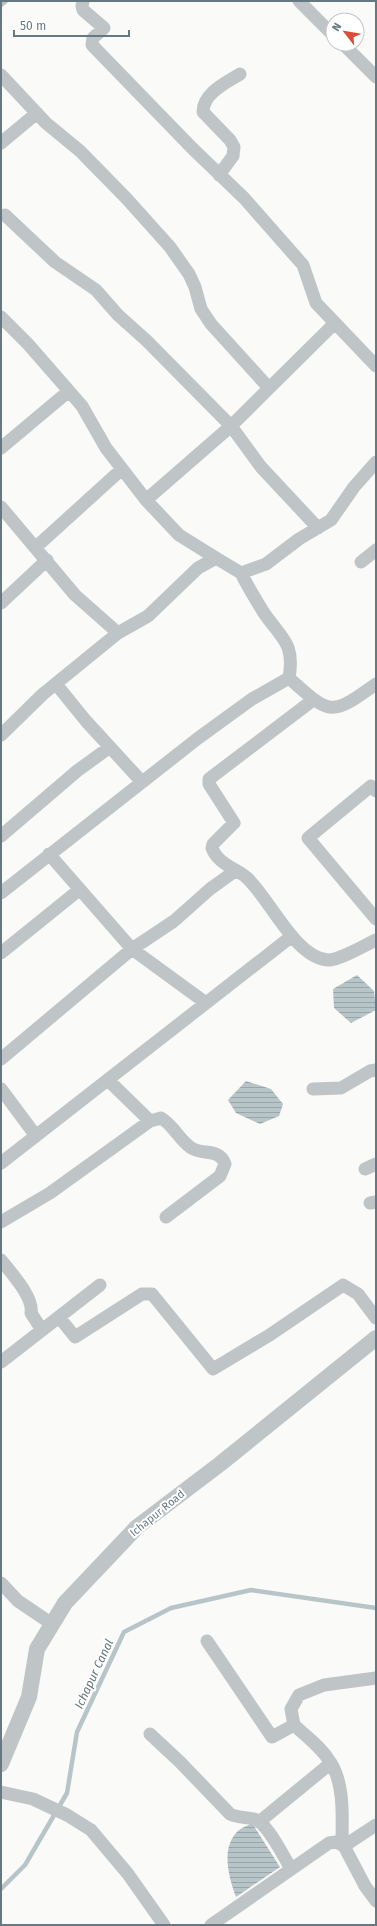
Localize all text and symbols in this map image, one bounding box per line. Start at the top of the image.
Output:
scale bar [14,12,129,38]
north arrow [325,12,365,52]
text: 50 m [20,19,46,33]
text: N [329,21,344,34]
street label: Ichapur Road [127,1487,187,1539]
water label: Ichapur Canal [72,1637,116,1711]

